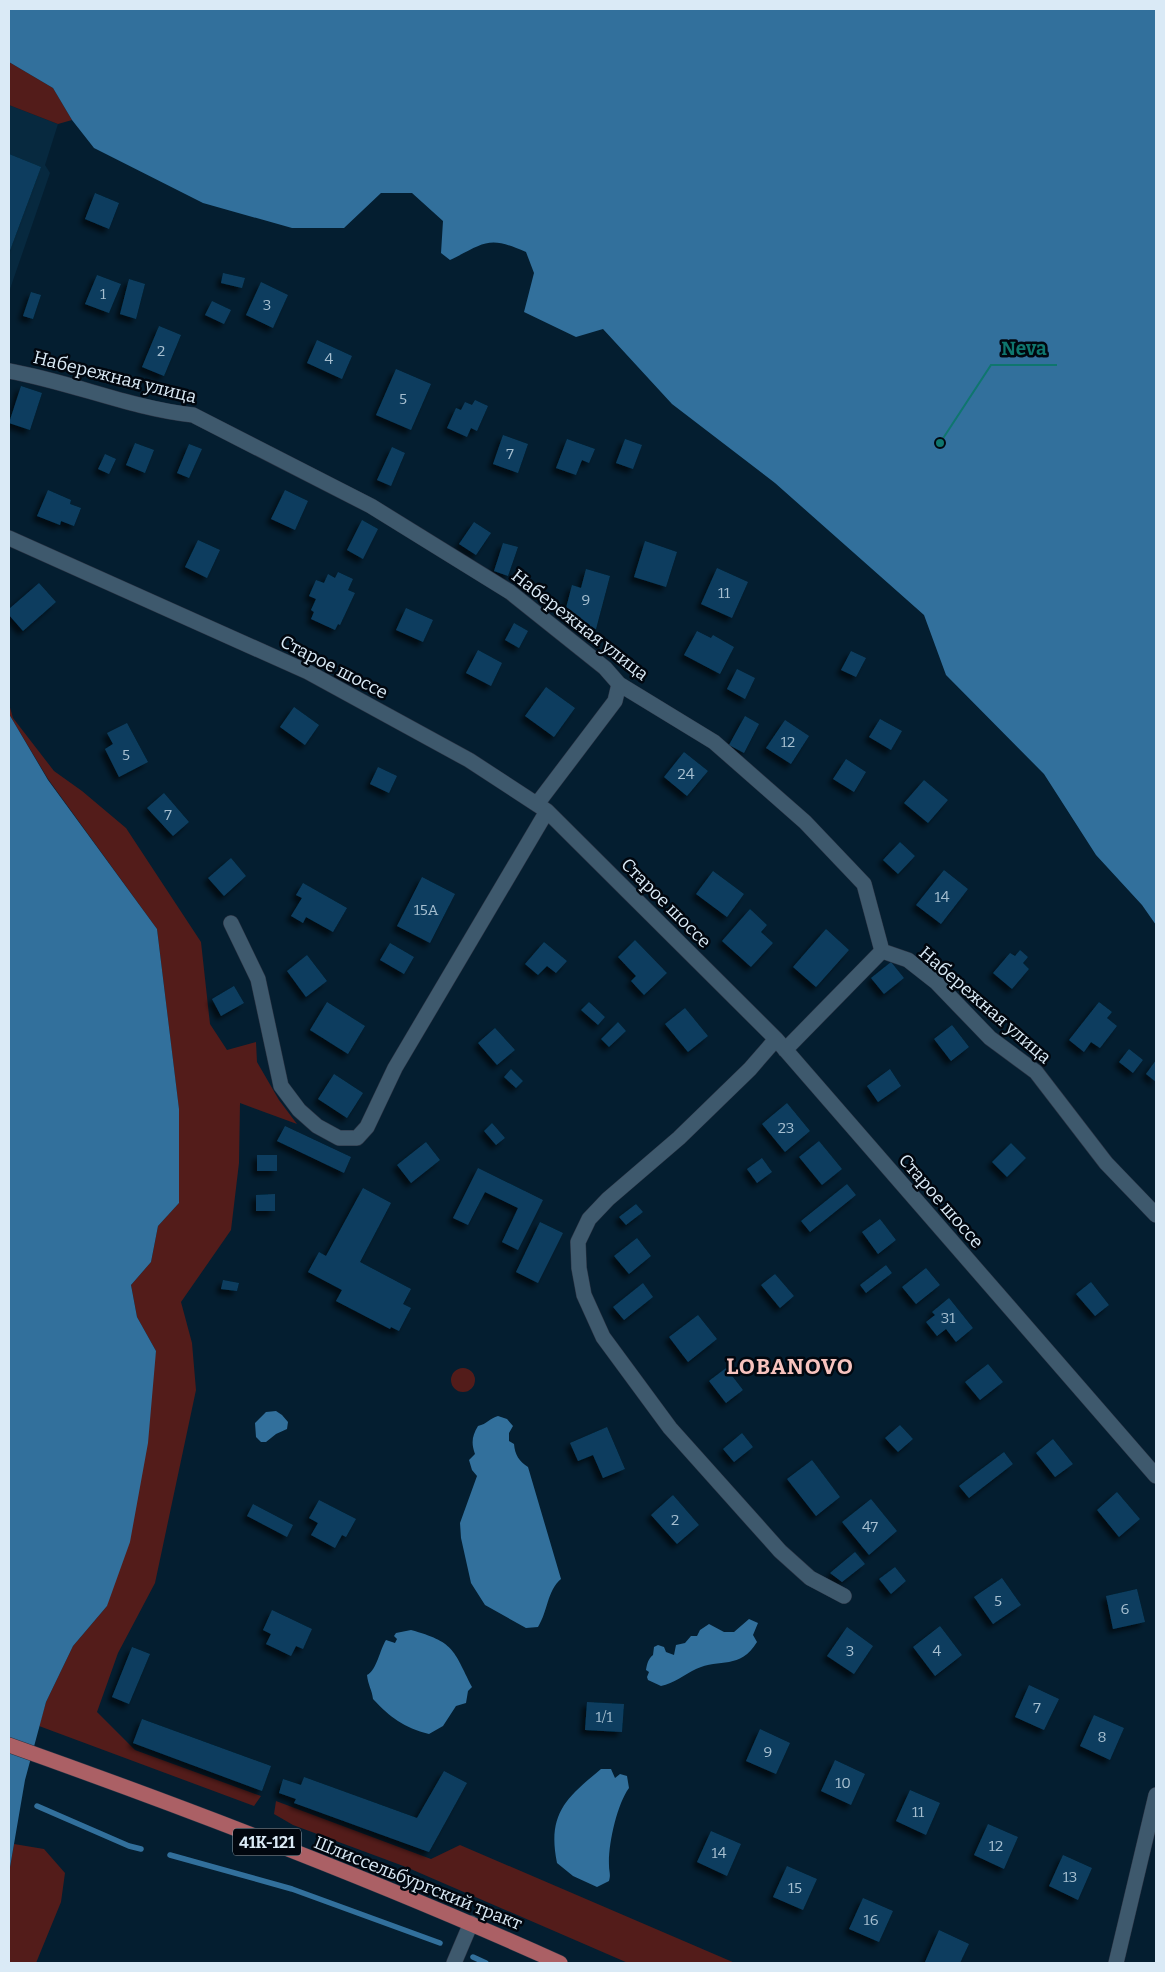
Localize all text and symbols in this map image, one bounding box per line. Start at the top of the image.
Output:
house number: 1 [100,285,106,303]
house number: 3 [263,296,271,314]
callout: Neva [991,331,1057,365]
text: Neva [1001,337,1047,360]
house number: 2 [157,342,165,360]
street label: Набережная улица [31,346,199,408]
house number: 4 [325,350,334,368]
house number: 5 [399,390,407,408]
house number: 7 [506,445,514,463]
street label: Набережная улица [507,565,653,685]
house number: 11 [718,584,730,602]
house number: 9 [582,591,590,609]
street label: Старое шоссе [276,630,392,704]
house number: 12 [781,733,795,751]
house number: 5 [122,746,130,764]
house number: 24 [678,765,695,783]
house number: 7 [164,806,172,824]
street label: Старое шоссе [616,853,716,953]
house number: 14 [935,888,950,906]
house number: 15А [414,901,439,919]
street label: Набережная улица [915,942,1056,1068]
house number: 23 [778,1119,794,1137]
street label: Старое шоссе [894,1149,988,1253]
house number: 31 [941,1309,955,1327]
district label: LOBANOVO [726,1353,854,1380]
house number: 2 [671,1511,679,1529]
house number: 47 [862,1518,879,1536]
house number: 5 [994,1592,1002,1610]
house number: 6 [1121,1600,1130,1618]
house number: 3 [846,1642,854,1660]
house number: 4 [933,1642,942,1660]
house number: 7 [1033,1699,1041,1717]
house number: 1/1 [596,1708,612,1726]
house number: 8 [1097,1728,1107,1746]
house number: 9 [764,1743,772,1761]
house number: 10 [835,1774,851,1792]
house number: 11 [912,1803,924,1821]
road number: 41К-121 [233,1828,301,1855]
street label: Шлиссельбургский тракт [311,1831,525,1935]
house number: 12 [989,1837,1003,1855]
house number: 14 [712,1844,727,1862]
house number: 13 [1063,1868,1077,1886]
house number: 15 [788,1879,802,1897]
house number: 16 [864,1911,879,1929]

